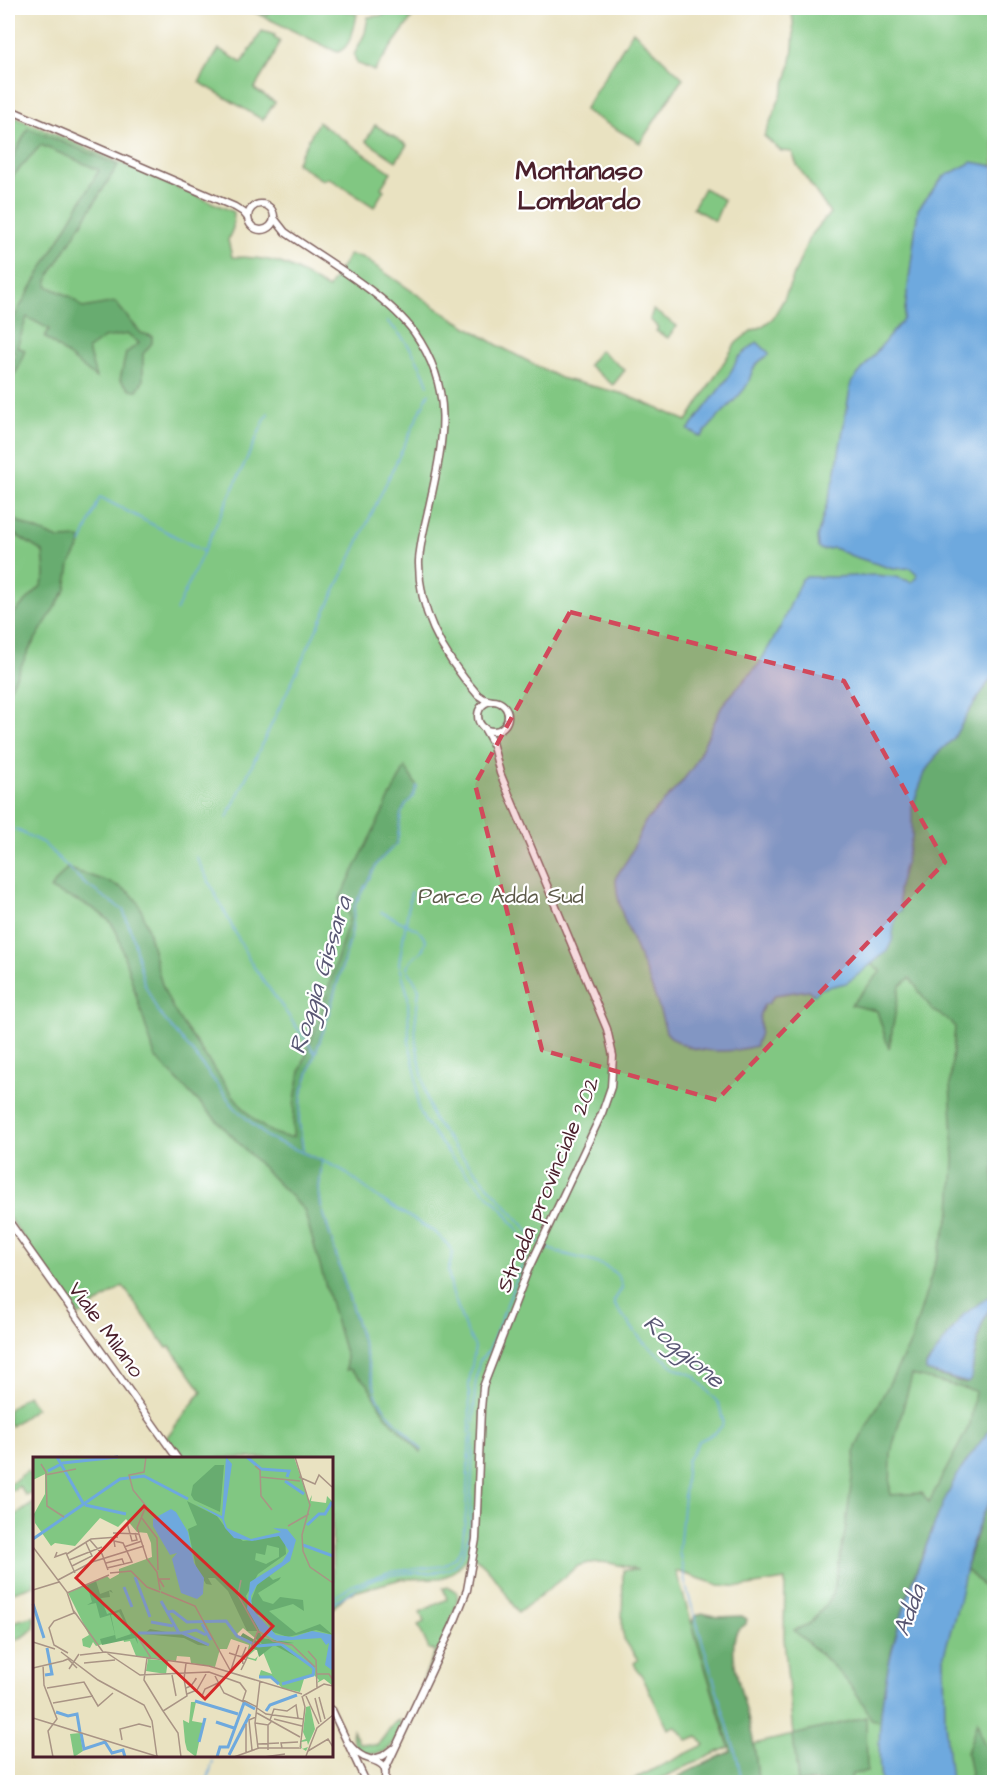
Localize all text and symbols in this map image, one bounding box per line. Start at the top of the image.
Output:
district label: Montanaso Lombardo [516,153,643,219]
park label: Parco Adda Sud [418,881,584,912]
water label: Roggia Gissara [281,891,362,1058]
street label: Strada provinciale 202 [489,1071,608,1297]
street label: Viale Milano [60,1275,152,1385]
water label: Roggione [635,1307,732,1398]
inset map [33,1457,333,1757]
water label: Adda [885,1578,935,1641]

